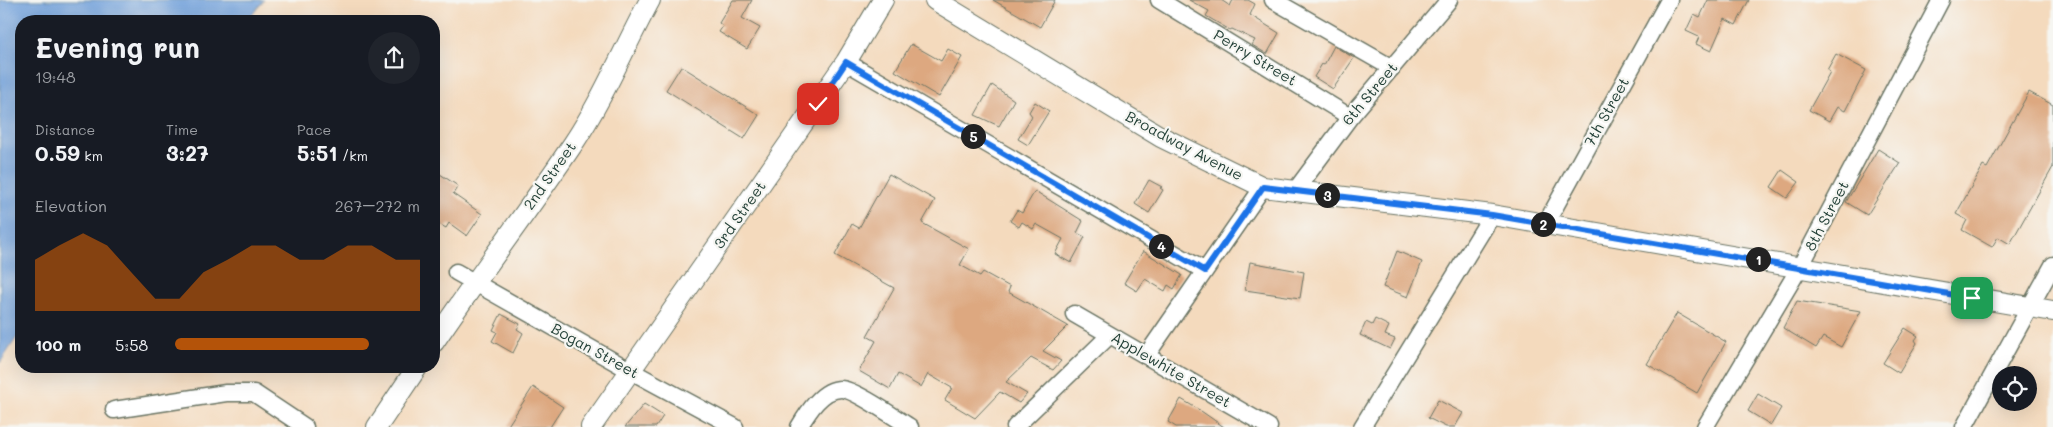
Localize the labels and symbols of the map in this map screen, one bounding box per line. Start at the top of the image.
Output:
street label: Perry Street [1210,24,1301,90]
street label: 6th Street [1337,58,1402,129]
street label: 7th Street [1579,73,1633,150]
pin [797,83,839,125]
street label: Broadway Avenue [1122,106,1247,184]
pin: 5 [960,124,986,148]
street label: 2nd Street [518,137,580,213]
street label: 3rd Street [709,177,770,252]
street label: 8th Street [1799,177,1853,254]
pin: 3 [1314,182,1340,208]
pin: 2 [1530,212,1556,236]
pin: 4 [1148,234,1174,258]
pin: 1 [1746,246,1770,272]
pin [1951,277,1993,319]
street label: Bogan Street [548,318,643,382]
street label: Applewhite Street [1108,327,1235,412]

